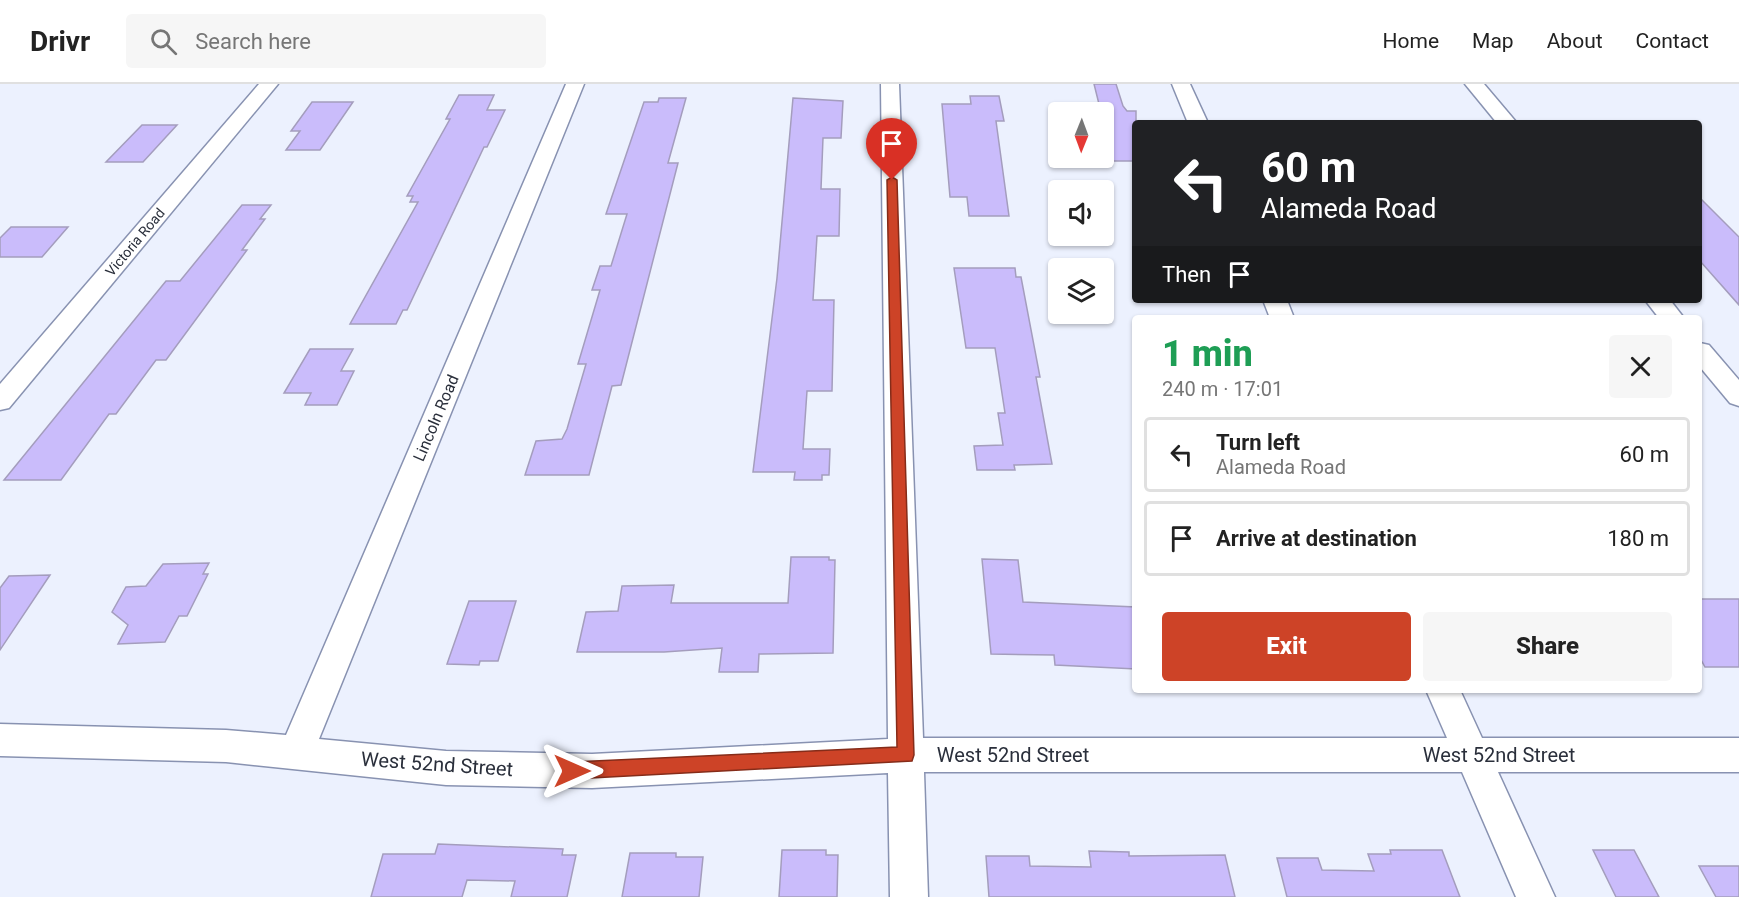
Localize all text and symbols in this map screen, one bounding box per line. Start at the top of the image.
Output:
search box [126,14,546,68]
text: Drivr [30,25,90,58]
icon: search [147,25,180,58]
text: Search here [195,29,311,54]
text: Home [1383,29,1439,53]
text: Map [1472,29,1514,53]
text: About [1547,29,1603,53]
text: Contact [1636,29,1709,53]
north arrow [1048,102,1114,168]
map controls [1048,102,1114,324]
pin [866,118,917,180]
icon: arrive [875,127,908,160]
text: 60 m [1261,143,1356,192]
icon: left [1162,144,1240,222]
button: sound [1048,180,1114,246]
text: Alameda Road [1261,193,1436,225]
street label: Victoria Road [102,205,168,279]
button: layers [1048,258,1114,324]
icon: arrive [1223,258,1256,291]
text: Then [1162,262,1211,287]
text: 1 min [1162,333,1253,375]
button: close [1609,335,1672,398]
street label: Lincoln Road [409,372,463,464]
text: 240 m · 17:01 [1162,377,1283,401]
text: Turn left [1216,430,1300,455]
icon: left [1165,438,1198,471]
text: 60 m [1620,442,1669,467]
text: Alameda Road [1216,455,1346,479]
icon: arrive [1165,522,1198,555]
text: Arrive at destination [1216,526,1417,551]
text: 180 m [1607,526,1669,551]
button: Exit [1162,612,1411,681]
button: Share [1423,612,1672,681]
position arrow [540,739,604,803]
street label: West 52nd Street [937,743,1089,767]
street label: West 52nd Street [1423,743,1575,767]
street label: West 52nd Street [360,747,514,781]

